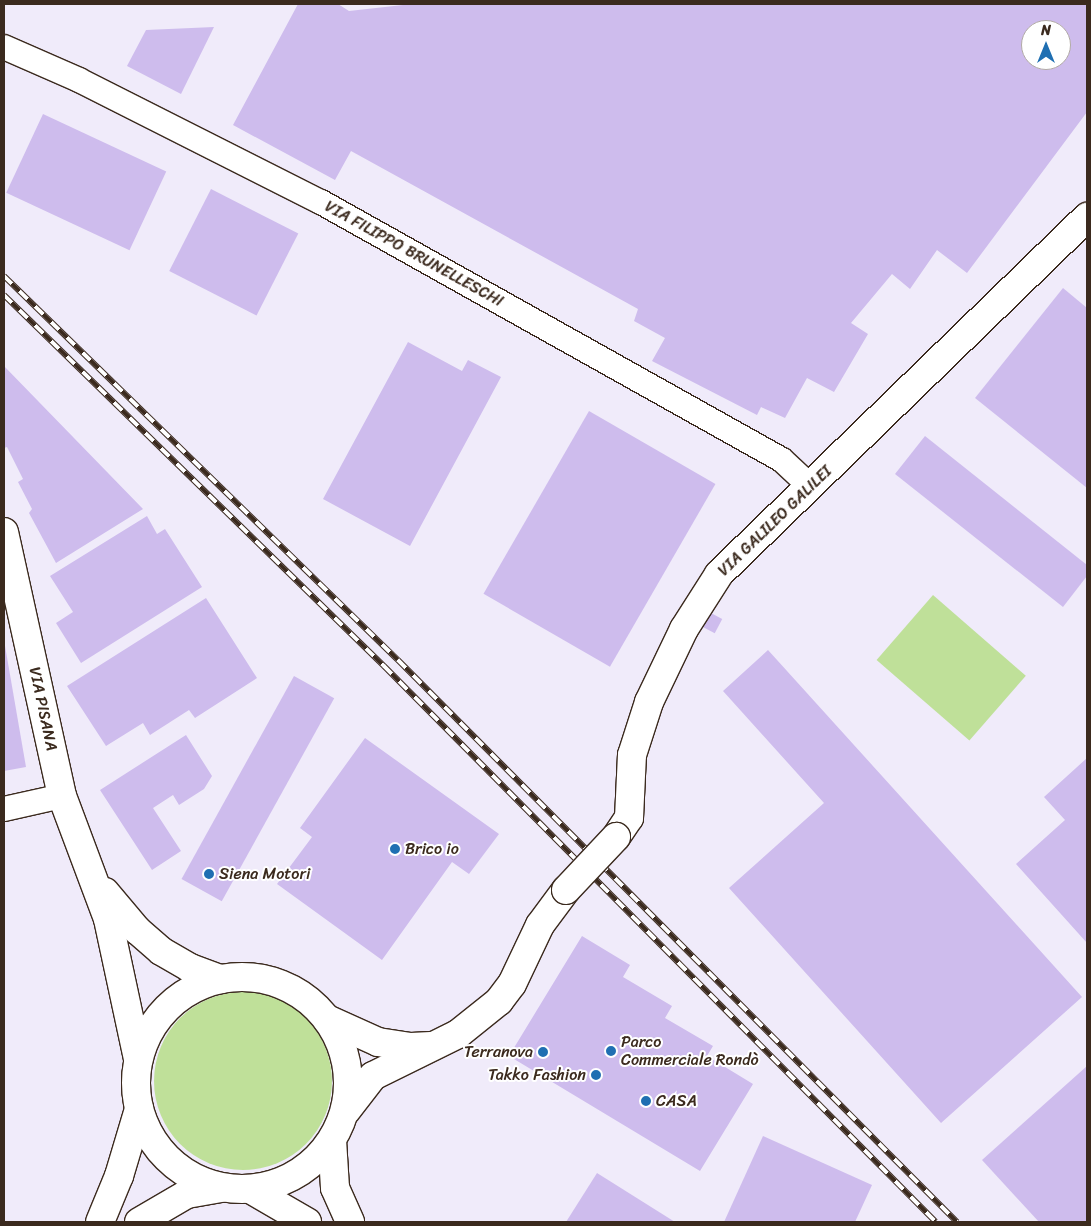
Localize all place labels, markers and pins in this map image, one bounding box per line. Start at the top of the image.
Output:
place label: Brico io [405,839,459,859]
marker: Brico io [389,843,401,855]
place label: Siena Motori [219,864,310,884]
marker: Siena Motori [203,868,215,880]
place label: Parco Commerciale Rondò [621,1032,759,1070]
place label: Terranova [464,1042,533,1062]
marker: Parco Commerciale Rondò [605,1045,617,1057]
marker: Terranova [537,1046,549,1058]
place label: Takko Fashion [488,1065,586,1085]
marker: Takko Fashion [590,1069,602,1081]
place label: CASA [656,1091,697,1111]
marker: CASA [640,1095,652,1107]

